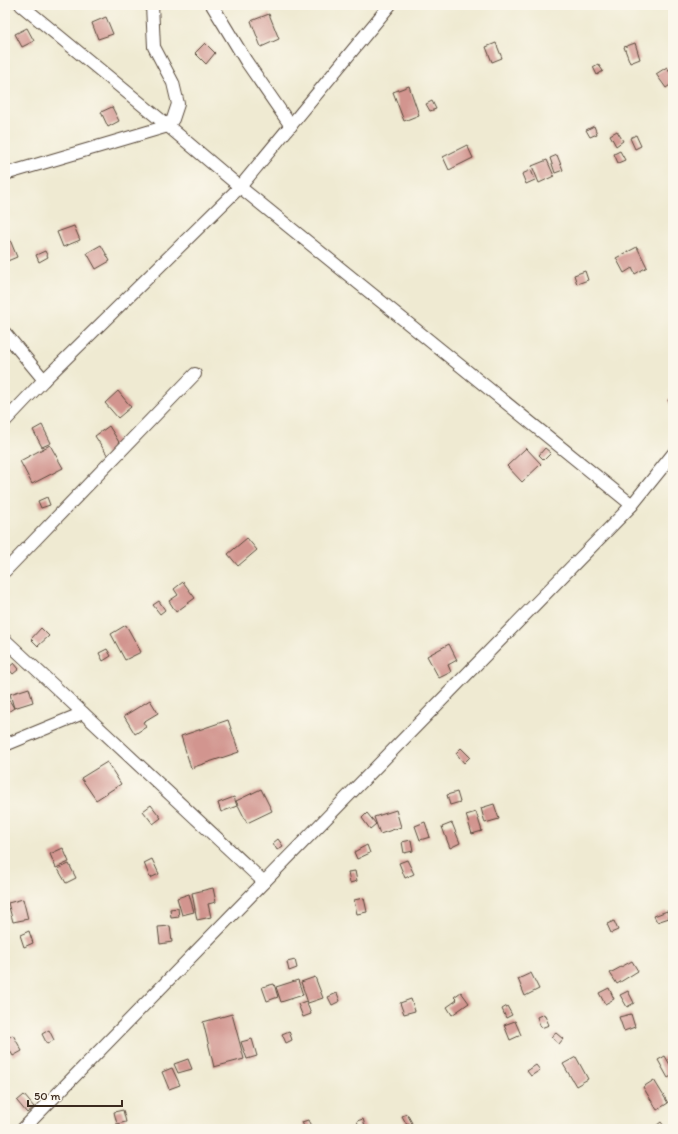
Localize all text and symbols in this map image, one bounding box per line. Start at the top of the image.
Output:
scale bar [28,1082,122,1108]
text: 50 m [34,1089,60,1103]

